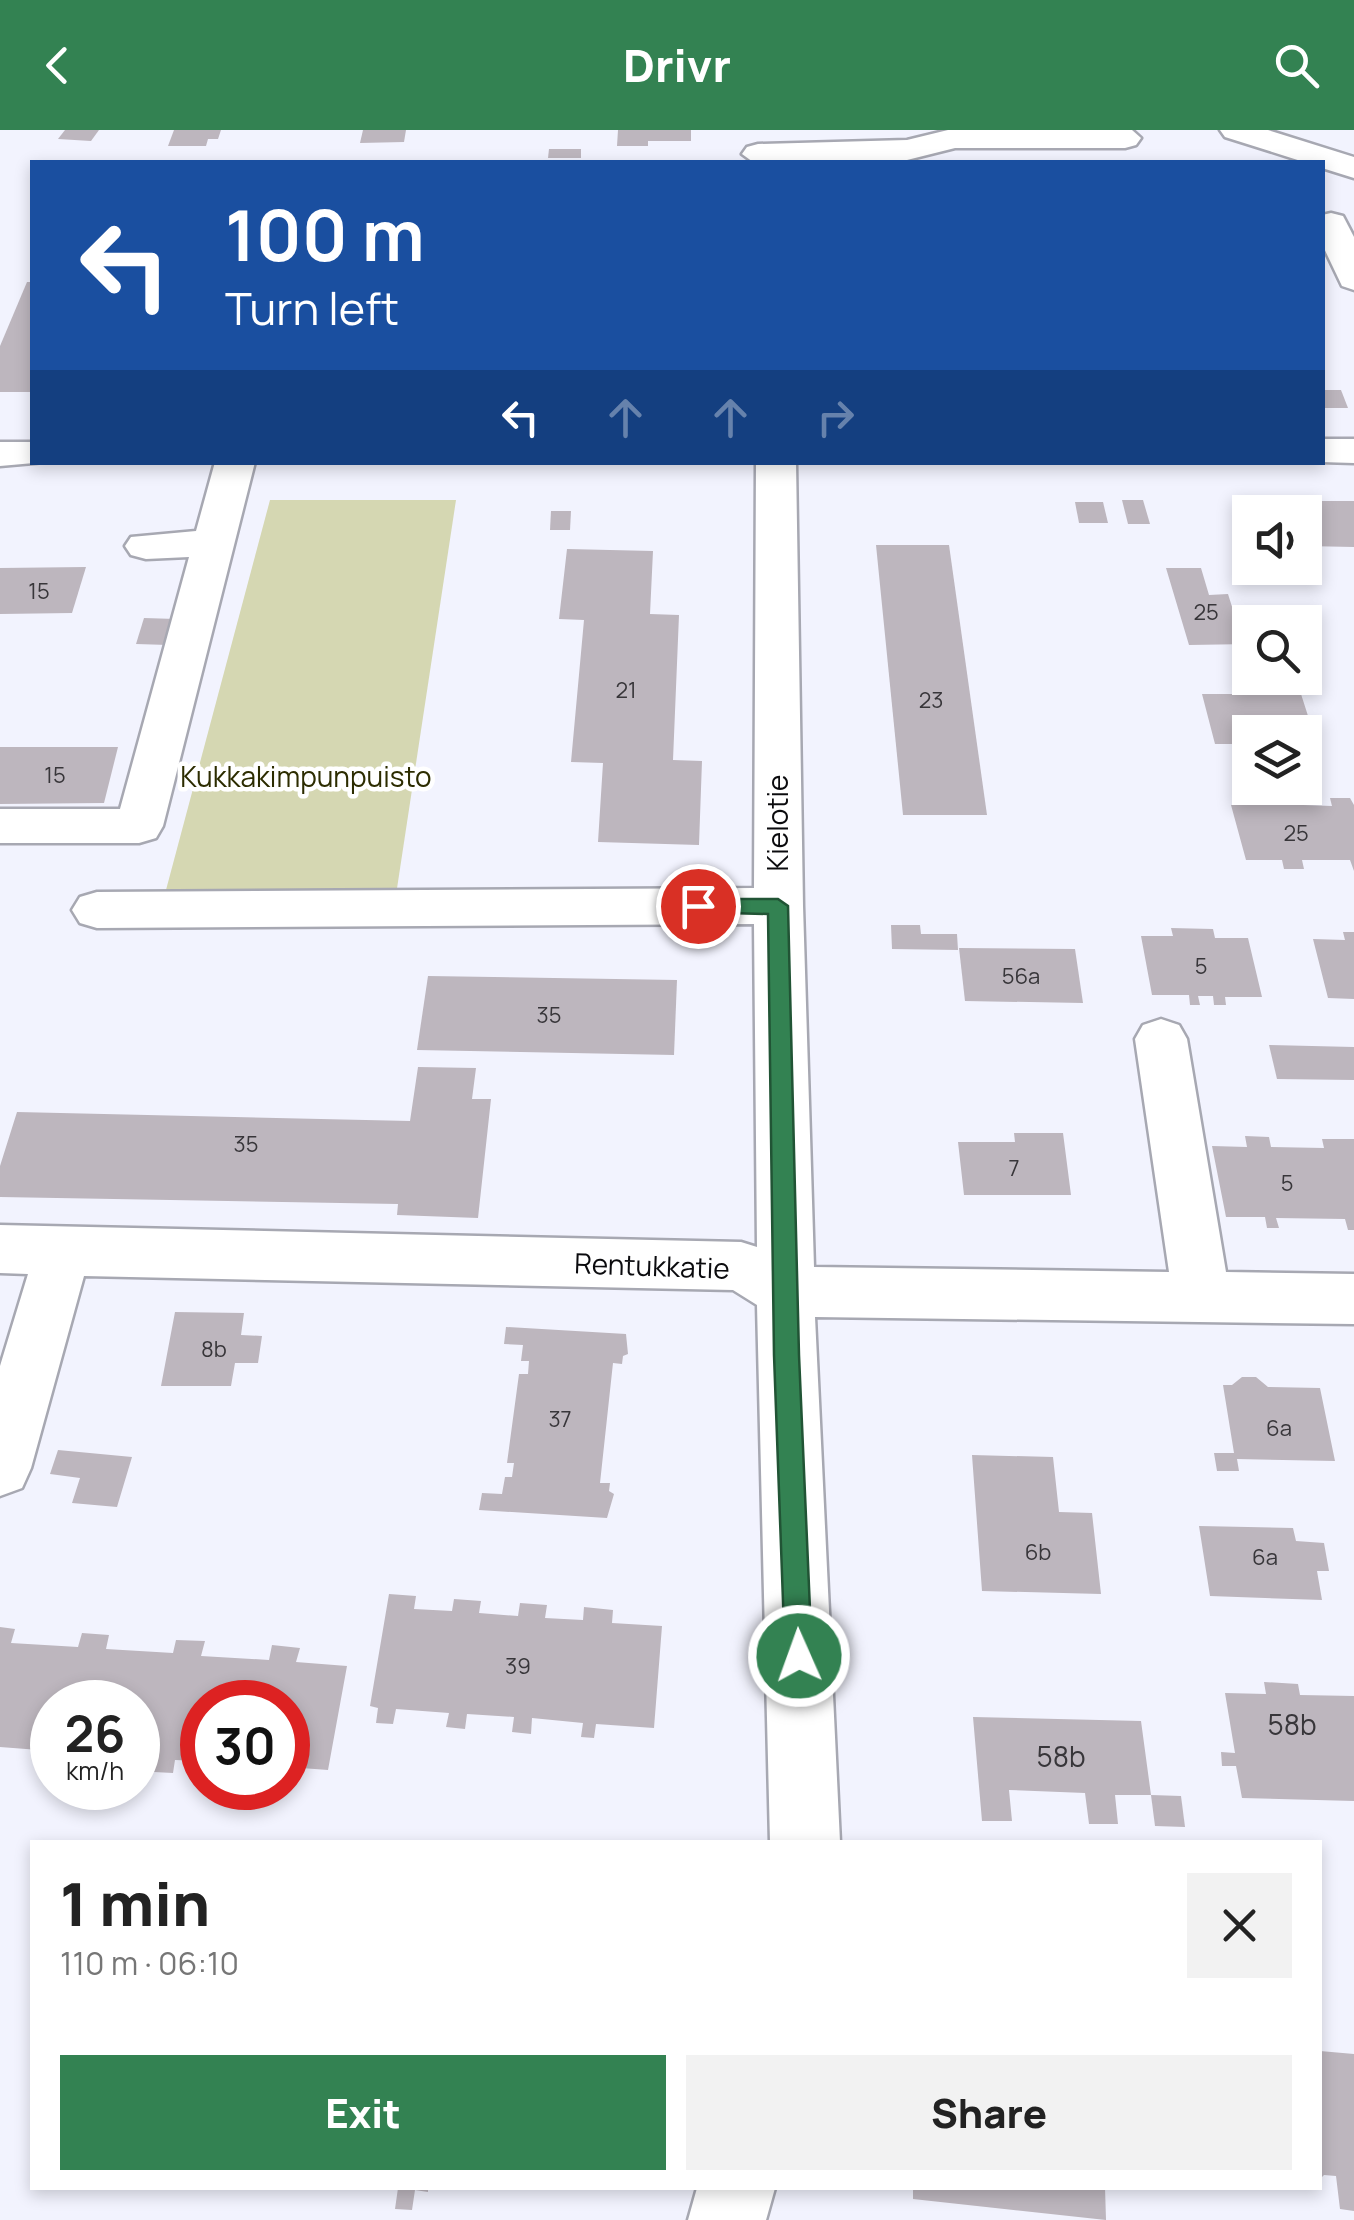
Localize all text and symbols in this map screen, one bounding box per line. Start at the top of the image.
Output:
text: Drivr [623,34,731,96]
icon: back [30,38,85,93]
icon: search [1269,38,1324,93]
text: 100 m [225,186,425,282]
icon: left [60,200,190,330]
text: Turn left [225,277,399,339]
icon: left [493,390,548,445]
icon: ahead [598,390,653,445]
icon: ahead [703,390,758,445]
icon: right [808,390,863,445]
map controls [1232,495,1322,805]
button: sound [1232,495,1322,585]
house number: 15 [28,576,50,606]
house number: 25 [1193,597,1219,627]
button: search [1232,605,1322,695]
house number: 21 [615,675,637,705]
house number: 23 [919,685,943,715]
button: layers [1232,715,1322,805]
park label: Kukkakimpunpuisto [180,757,432,795]
house number: 15 [44,760,66,790]
street label: Kielotie [758,775,796,871]
house number: 25 [1283,818,1309,848]
pin [656,864,741,949]
icon: arrive [671,879,726,934]
house number: 5 [1195,951,1207,981]
house number: 56a [1002,961,1040,991]
house number: 35 [537,1000,561,1030]
house number: 35 [234,1129,258,1159]
house number: 7 [1008,1153,1020,1183]
house number: 5 [1281,1168,1293,1198]
street label: Rentukkatie [574,1243,730,1287]
house number: 8b [201,1334,227,1364]
house number: 37 [548,1404,572,1434]
house number: 6a [1266,1413,1292,1443]
house number: 6b [1025,1537,1051,1567]
house number: 6a [1252,1542,1278,1572]
position arrow [747,1604,851,1708]
house number: 39 [505,1651,531,1681]
speed limit sign: 30 [180,1680,310,1810]
text: 26 [65,1699,125,1767]
house number: 58b [1268,1705,1317,1743]
house number: 58b [1037,1737,1086,1775]
text: km/h [66,1753,124,1788]
text: 1 min [60,1862,210,1944]
button: close [1187,1873,1292,1978]
text: 110 m · 06:10 [60,1941,239,1985]
button: Exit [60,2055,666,2170]
button: Share [686,2055,1292,2170]

